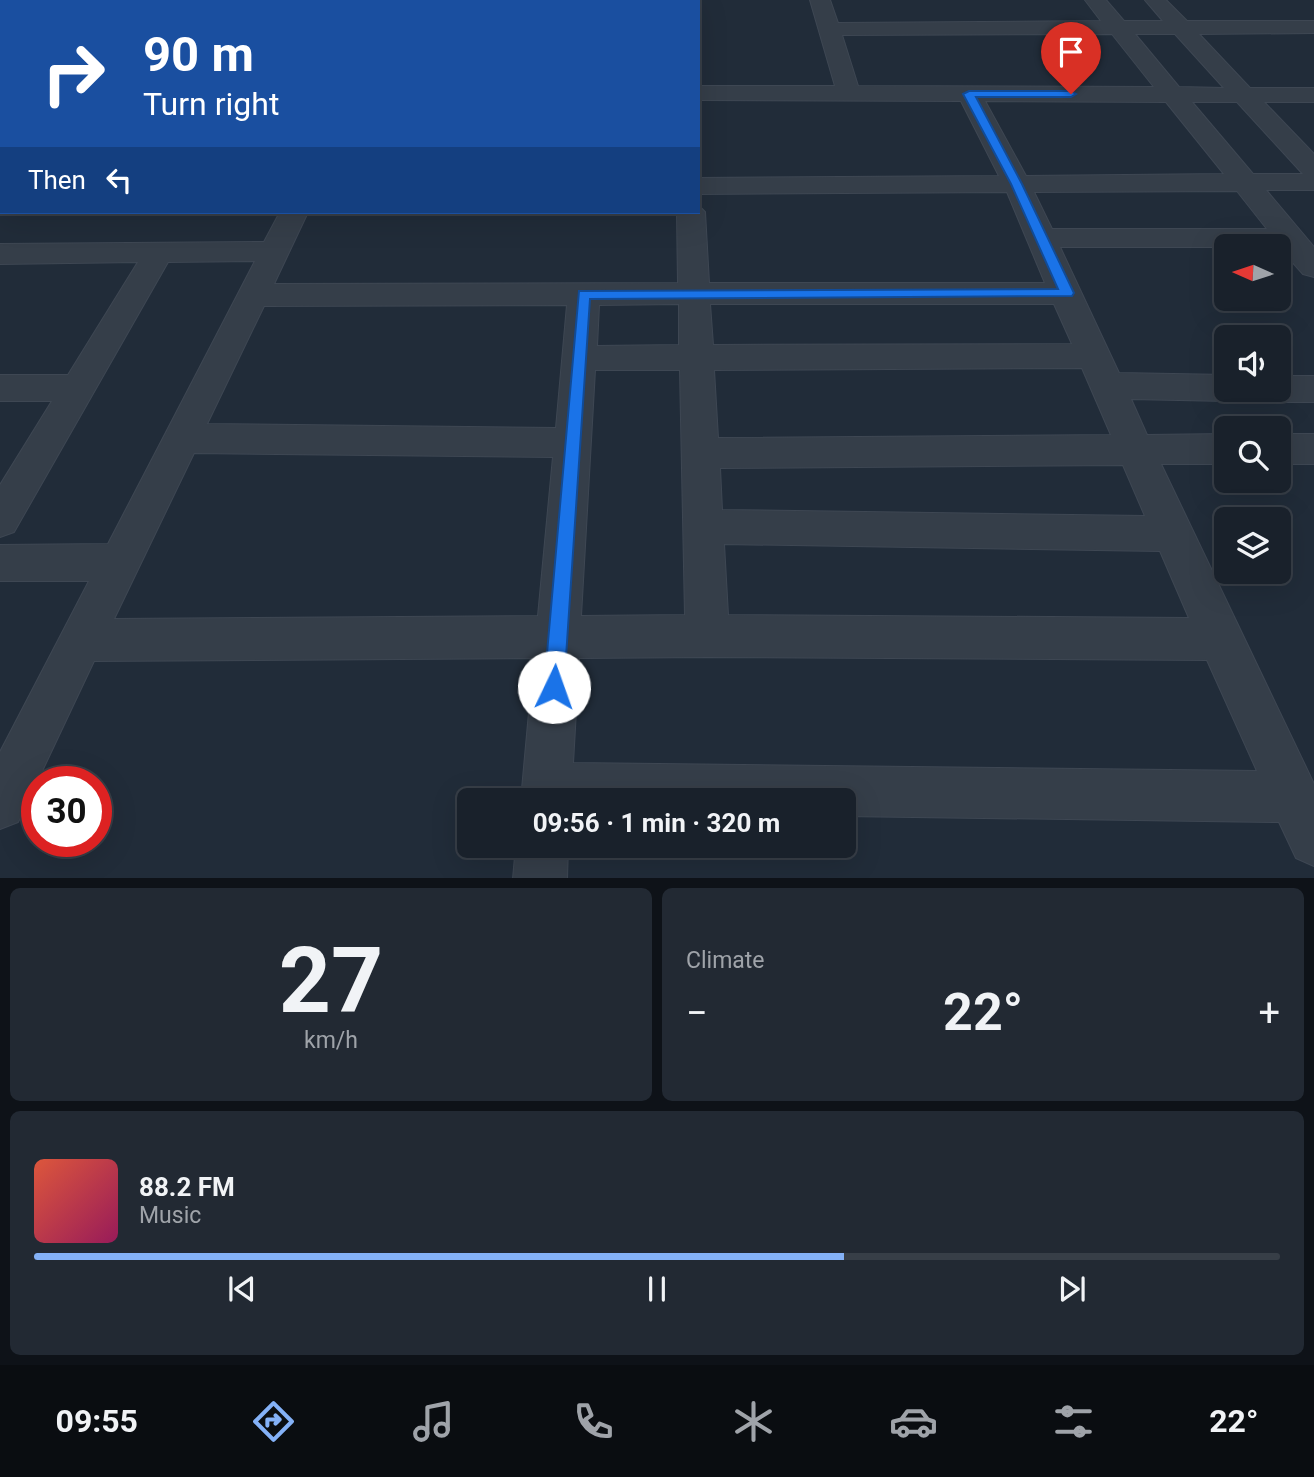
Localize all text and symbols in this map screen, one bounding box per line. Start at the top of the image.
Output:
pin [1041,22,1101,94]
text: 90 m [143,26,254,83]
icon: right [28,28,119,119]
icon: arrive [1052,33,1090,71]
text: Turn right [143,85,279,123]
icon: left [100,161,138,199]
text: Then [28,165,86,195]
north arrow [1214,234,1292,312]
map controls [1214,234,1291,584]
button: sound [1214,325,1291,402]
button: search [1214,416,1291,493]
button: layers [1214,507,1291,584]
position arrow [517,650,591,724]
speed limit sign: 30 [21,766,112,857]
text: 09:56 · 1 min · 320 m [533,808,780,838]
text: 27 [279,928,383,1034]
text: Climate [686,947,765,974]
text: 22° [943,982,1023,1043]
text: − [686,991,708,1035]
text: + [1258,991,1280,1035]
text: km/h [304,1027,358,1054]
text: 88.2 FM [139,1172,235,1202]
text: Music [139,1202,201,1229]
icon: previous [223,1270,261,1308]
icon: pause [638,1270,676,1308]
icon: next [1053,1270,1091,1308]
icon: directions [249,1397,298,1446]
icon: music [409,1397,458,1446]
icon: phone [569,1397,618,1446]
icon: climate [729,1397,778,1446]
icon: car [889,1397,938,1446]
icon: filters [1049,1397,1098,1446]
text: 09:55 [56,1402,138,1440]
text: 22° [1209,1402,1258,1440]

